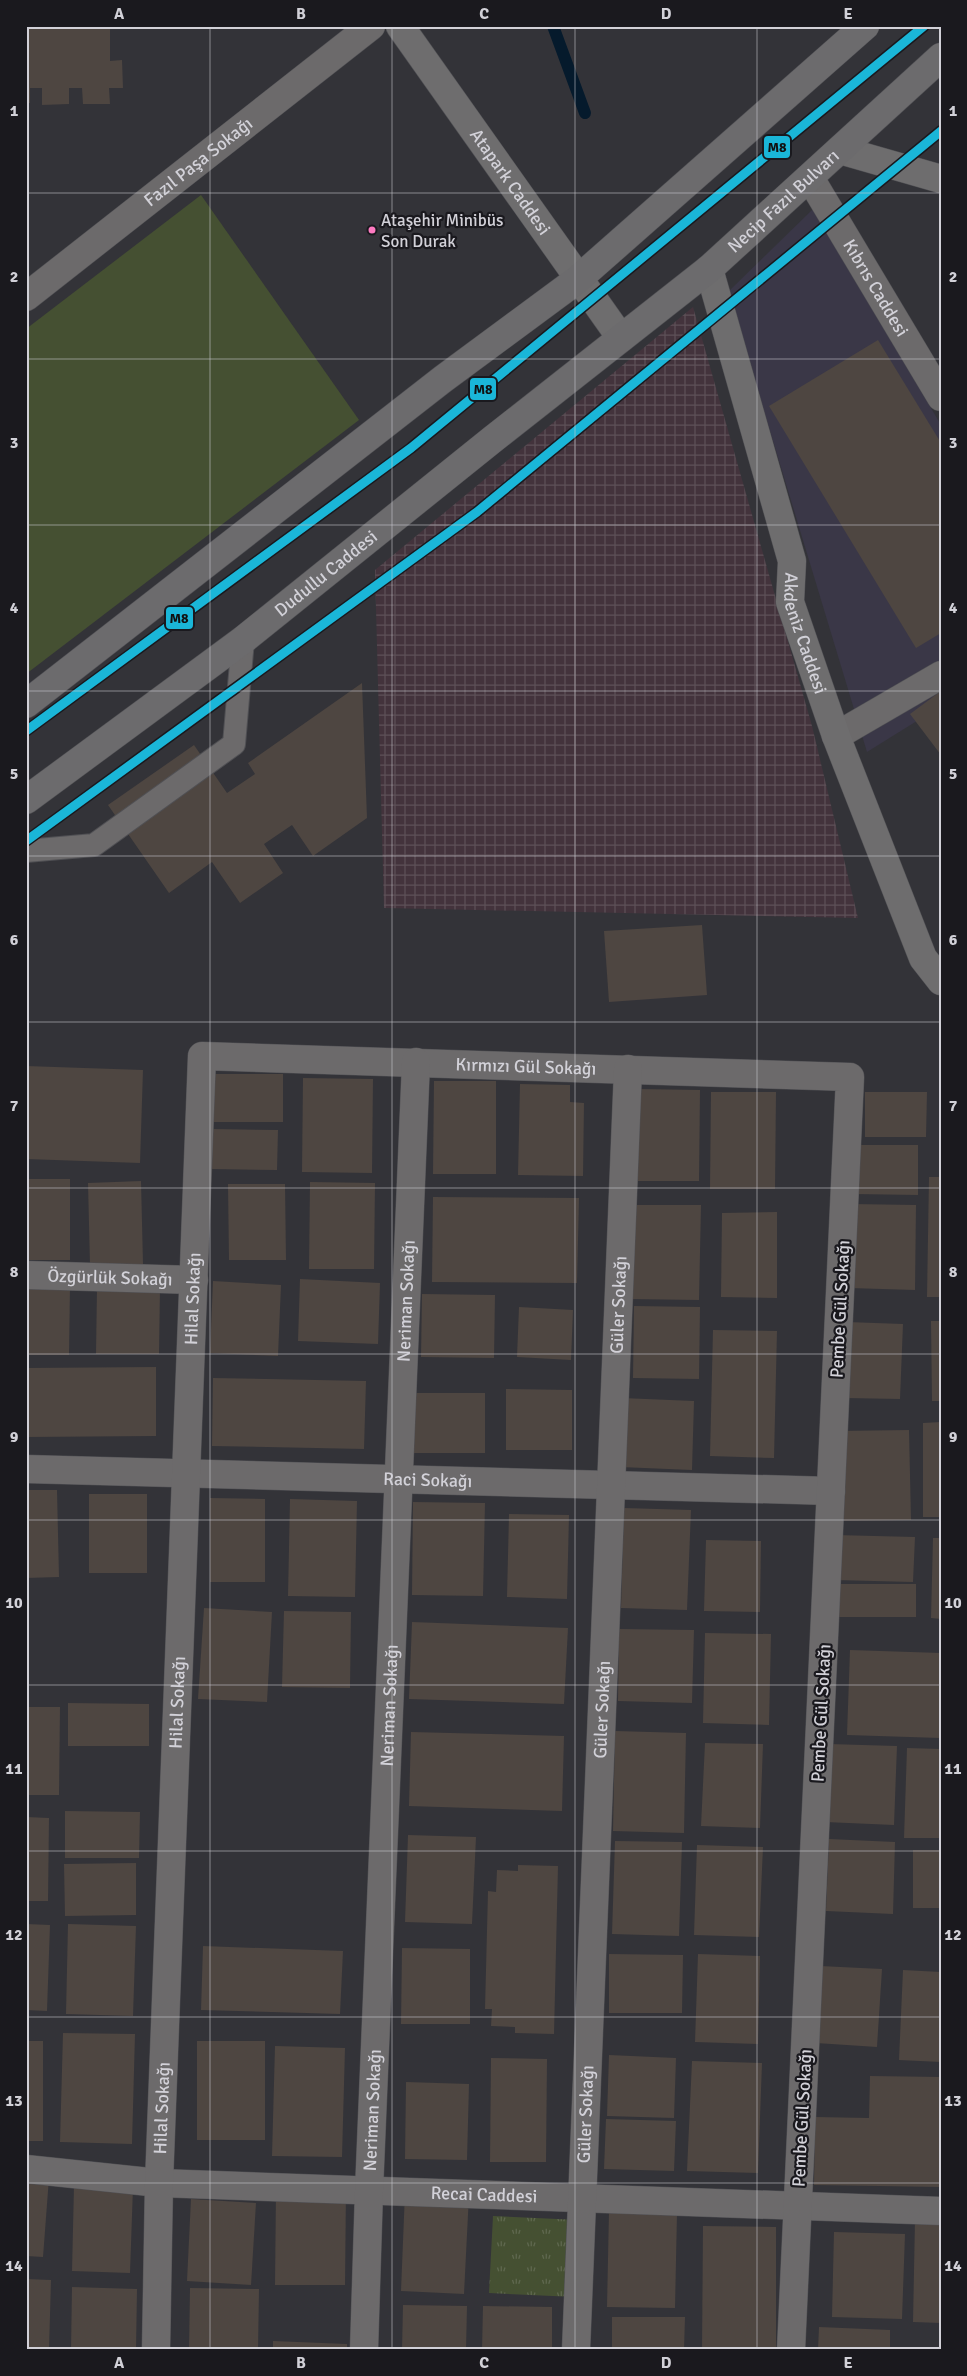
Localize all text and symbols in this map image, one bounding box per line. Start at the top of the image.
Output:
text: A [114,4,125,24]
text: B [296,4,306,24]
text: C [479,4,489,24]
text: D [661,4,672,24]
text: E [843,4,853,24]
text: 1 [10,101,19,121]
text: 1 [949,101,958,121]
street label: Fazıl Paşa Sokağı [140,112,257,211]
street label: Atapark Caddesi [465,124,556,239]
line badge: M8 [763,135,791,159]
text: M8 [767,139,787,156]
street label: Necip Fazıl Bulvarı [723,145,844,258]
place label: Ataşehir Minibüs Son Durak [381,210,503,252]
marker: Ataşehir Minibüs Son Durak [367,225,377,235]
street label: Kıbrıs Caddesi [838,235,913,340]
text: 2 [10,267,18,287]
text: 2 [949,267,957,287]
line badge: M8 [469,377,497,401]
text: M8 [473,381,493,398]
text: 3 [10,433,18,453]
text: 3 [949,433,957,453]
street label: Dudullu Caddesi [270,525,382,621]
street label: Akdeniz Caddesi [779,572,832,697]
text: 4 [10,598,19,618]
text: 4 [949,598,958,618]
line badge: M8 [165,606,194,630]
text: M8 [169,610,189,627]
text: 5 [10,764,18,784]
text: 5 [949,764,957,784]
text: 6 [10,930,19,950]
text: 6 [949,930,958,950]
street label: Kırmızı Gül Sokağı [455,1053,597,1080]
text: 7 [10,1096,19,1116]
text: 7 [949,1096,958,1116]
street label: Neriman Sokağı [393,1239,420,1362]
street label: Pembe Gül Sokağı [825,1240,855,1378]
street label: Hilal Sokağı [180,1252,205,1345]
street label: Güler Sokağı [605,1255,631,1354]
text: 8 [10,1262,19,1282]
text: 8 [949,1262,958,1282]
street label: Özgürlük Sokağı [47,1265,173,1290]
text: 9 [10,1427,19,1447]
text: 9 [949,1427,958,1447]
street label: Raci Sokağı [383,1468,473,1492]
text: 10 [5,1593,23,1613]
text: 10 [944,1593,962,1613]
street label: Neriman Sokağı [376,1644,403,1767]
street label: Pembe Gül Sokağı [806,1644,836,1782]
street label: Hilal Sokağı [165,1656,190,1749]
street label: Güler Sokağı [589,1660,615,1759]
text: 11 [5,1759,23,1779]
text: 11 [944,1759,962,1779]
text: 12 [5,1925,23,1945]
text: 12 [944,1925,962,1945]
street label: Neriman Sokağı [359,2049,386,2172]
street label: Pembe Gül Sokağı [787,2049,817,2187]
street label: Hilal Sokağı [149,2061,175,2155]
street label: Güler Sokağı [573,2065,599,2164]
text: 13 [5,2091,23,2111]
text: 13 [944,2091,962,2111]
street label: Recai Caddesi [430,2182,538,2208]
text: 14 [5,2256,23,2276]
text: 14 [944,2256,962,2276]
text: A [114,2353,125,2373]
text: B [296,2353,306,2373]
text: C [479,2353,489,2373]
text: D [661,2353,672,2373]
text: E [843,2353,853,2373]

